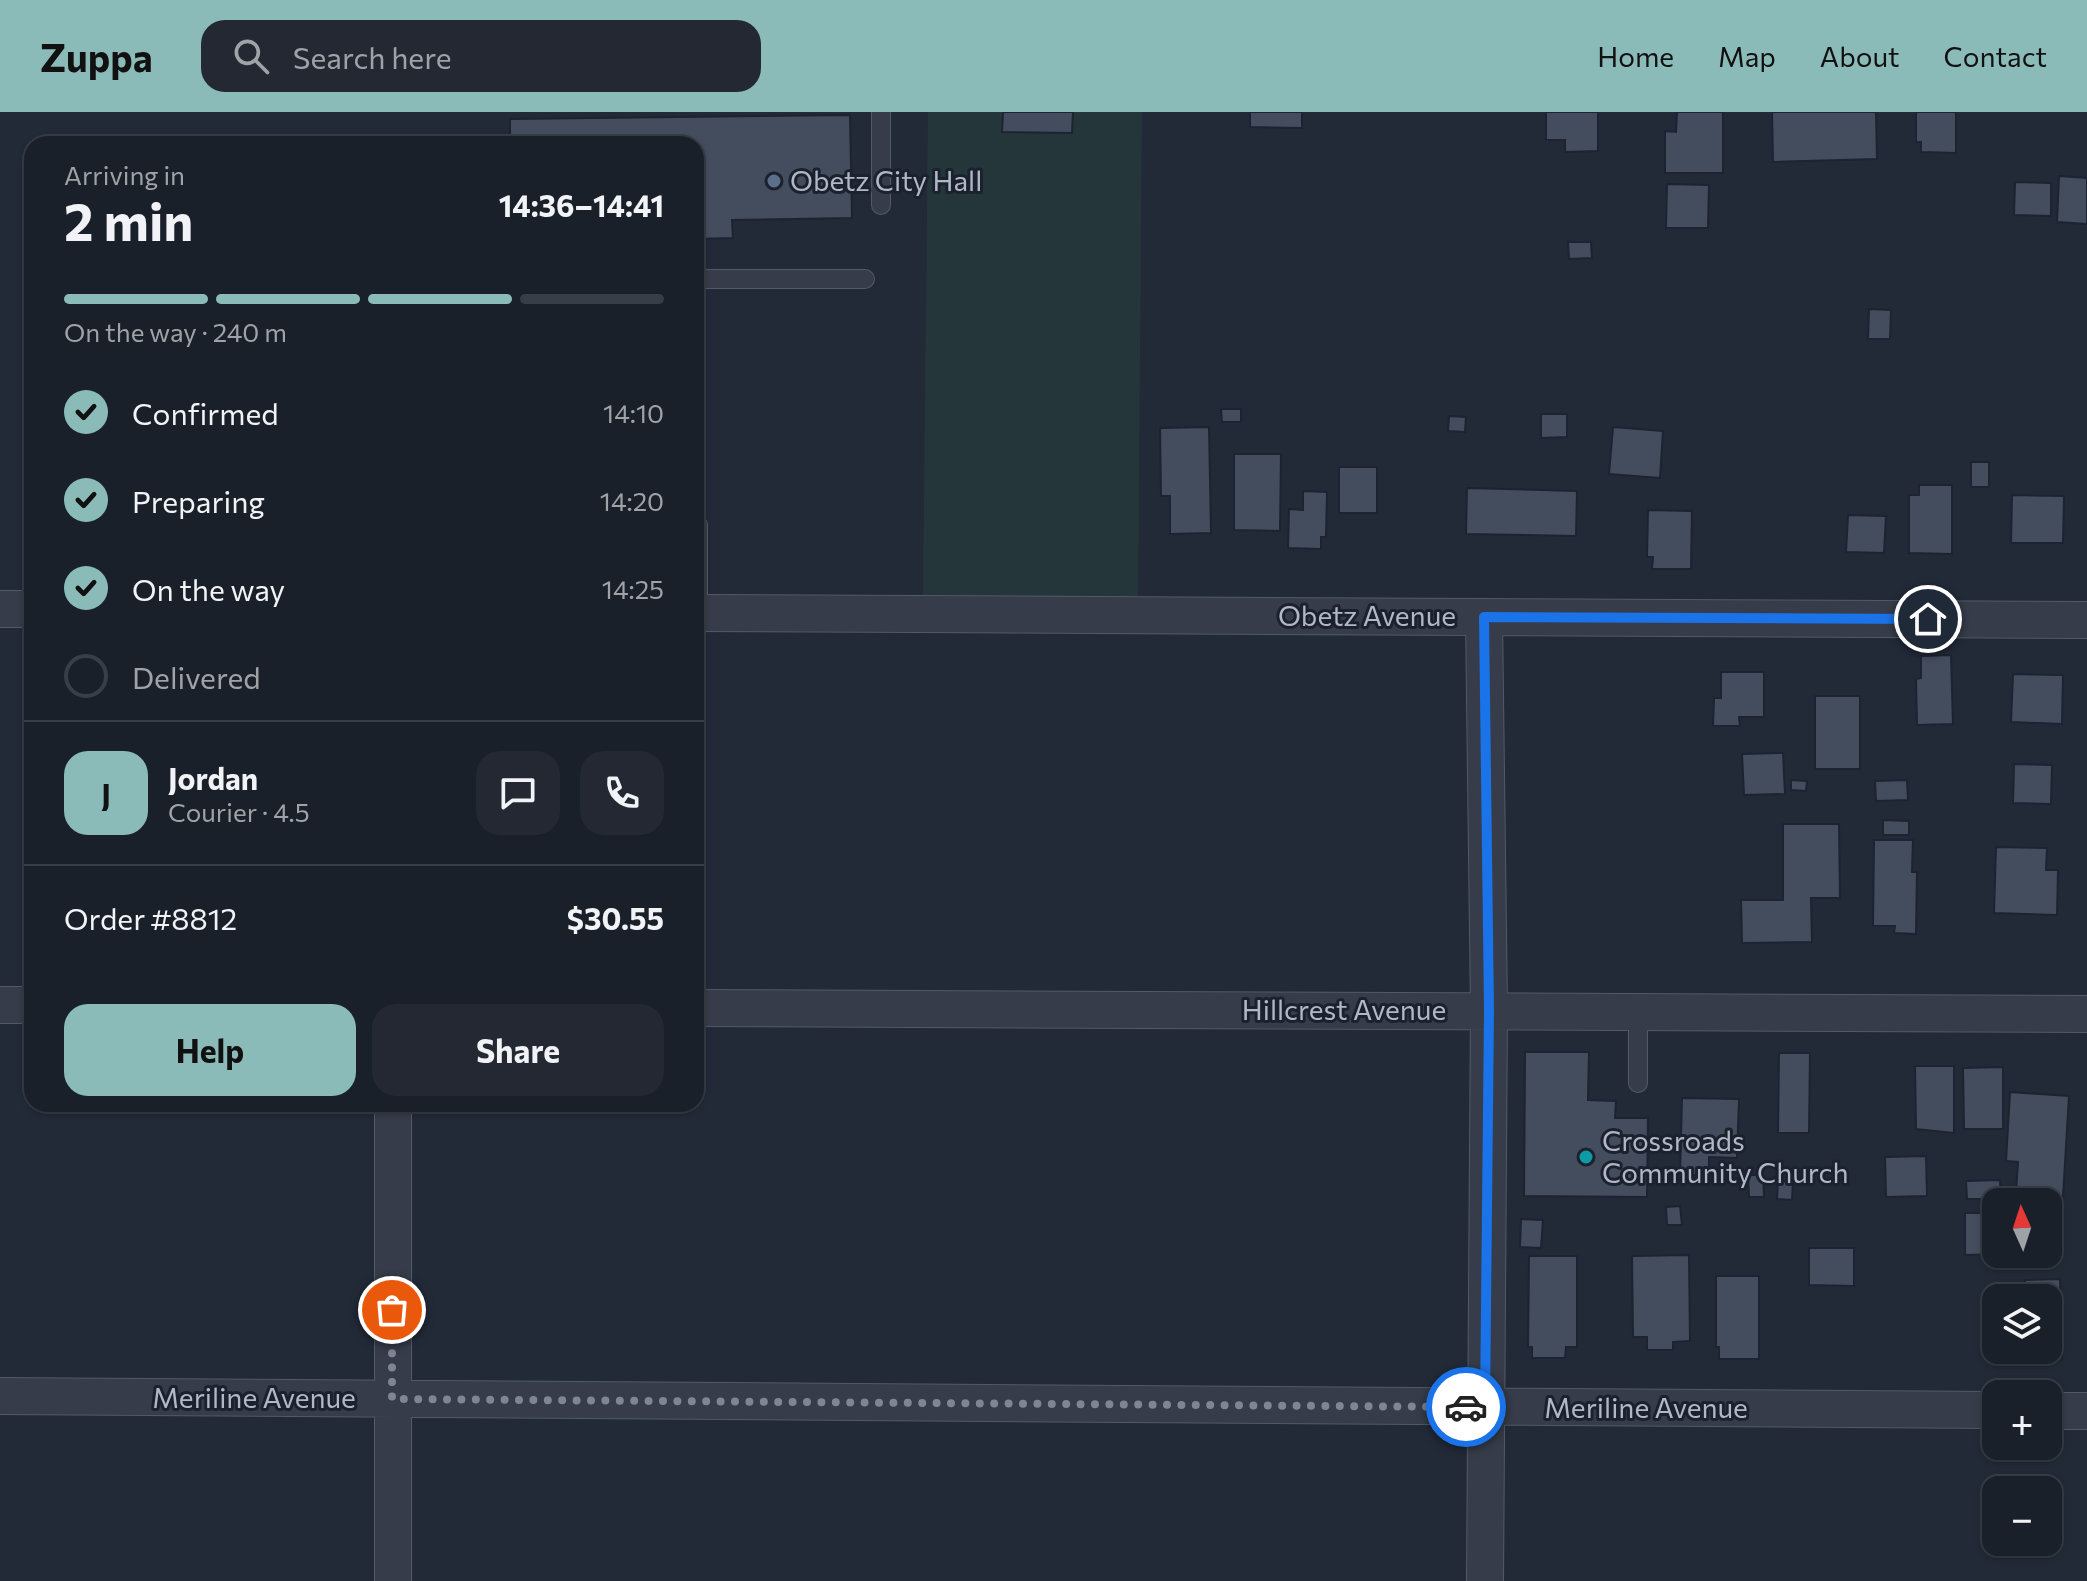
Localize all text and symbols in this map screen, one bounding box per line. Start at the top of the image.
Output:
search box [201,20,761,92]
text: Zuppa [40,33,153,80]
icon: search [229,34,273,78]
text: Search here [293,38,451,75]
text: Home [1597,39,1674,73]
text: Map [1718,39,1776,73]
text: About [1820,39,1900,73]
text: Contact [1944,39,2047,73]
text: Arriving in [64,159,185,190]
place label: Obetz City Hall [790,163,982,197]
marker: Obetz City Hall [765,172,783,190]
text: 14:36–14:41 [499,186,664,223]
text: 2 min [64,188,193,252]
text: On the way · 240 m [64,316,287,347]
icon: check [64,390,108,434]
text: Confirmed [132,394,279,431]
text: 14:10 [603,397,664,428]
icon: check [64,478,108,522]
text: Preparing [132,482,265,519]
text: 14:20 [600,485,664,516]
icon: check [64,566,108,610]
text: On the way [132,570,285,607]
text: 14:25 [602,573,664,604]
pin [1894,585,1962,653]
icon: home [1906,597,1950,641]
street label: Obetz Avenue [1278,598,1456,632]
text: Delivered [132,658,261,695]
button: chat [476,751,560,835]
button: phone [580,751,664,835]
text: Jordan [168,759,258,796]
text: J [101,775,111,812]
text: Courier · 4.5 [168,796,310,827]
text: Order #8812 [64,899,237,936]
text: $30.55 [567,899,664,936]
street label: Hillcrest Avenue [1242,992,1446,1026]
button: Help [64,1004,356,1096]
button: Share [372,1004,664,1096]
place label: Crossroads Community Church [1602,1123,1848,1189]
marker: Crossroads Community Church [1577,1148,1595,1166]
north arrow [1982,1188,2062,1268]
map controls [1982,1188,2062,1556]
pin [358,1276,426,1344]
button: layers [1982,1284,2062,1364]
icon: bag [370,1288,414,1332]
courier [1426,1367,1506,1447]
street label: Meriline Avenue [152,1380,356,1414]
button: + [1982,1380,2062,1460]
icon: car [1444,1385,1488,1429]
street label: Meriline Avenue [1544,1390,1748,1424]
button: − [1982,1476,2062,1556]

